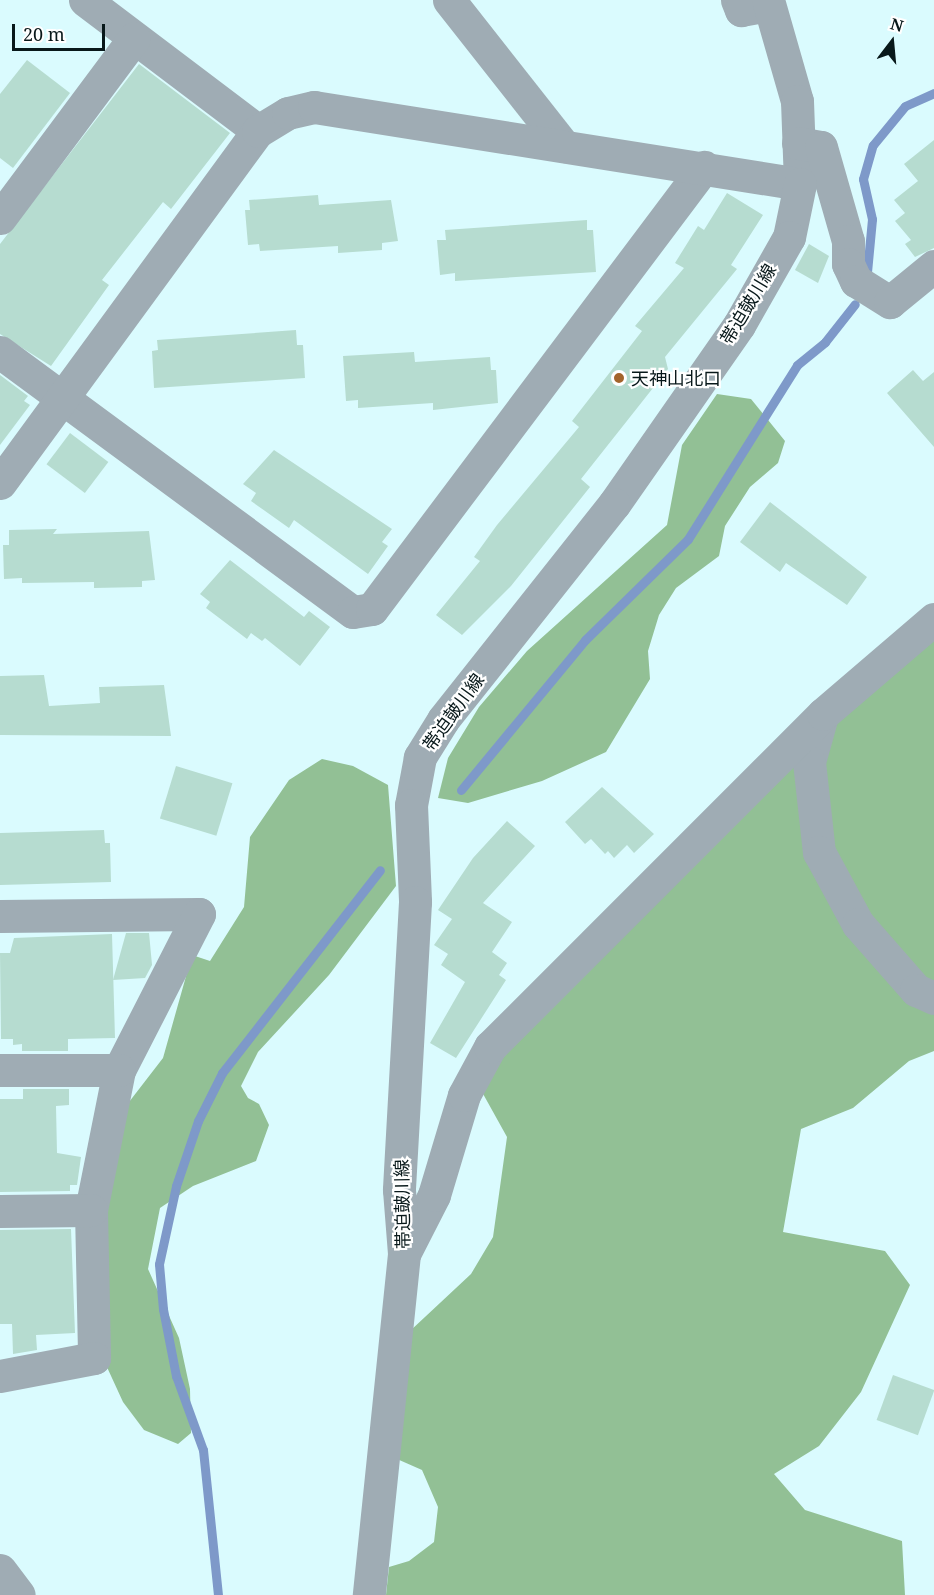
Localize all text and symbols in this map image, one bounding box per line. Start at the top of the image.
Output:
scale bar [15,12,108,50]
north arrow [862,12,922,72]
text: N [888,12,906,37]
text: 20 m [23,22,65,46]
street label: 帯迫皷川線 [716,260,780,348]
place label: 天神山北口 [631,367,721,389]
marker: 天神山北口 [612,371,626,385]
street label: 帯迫皷川線 [418,669,488,755]
street label: 帯迫皷川線 [390,1159,414,1249]

